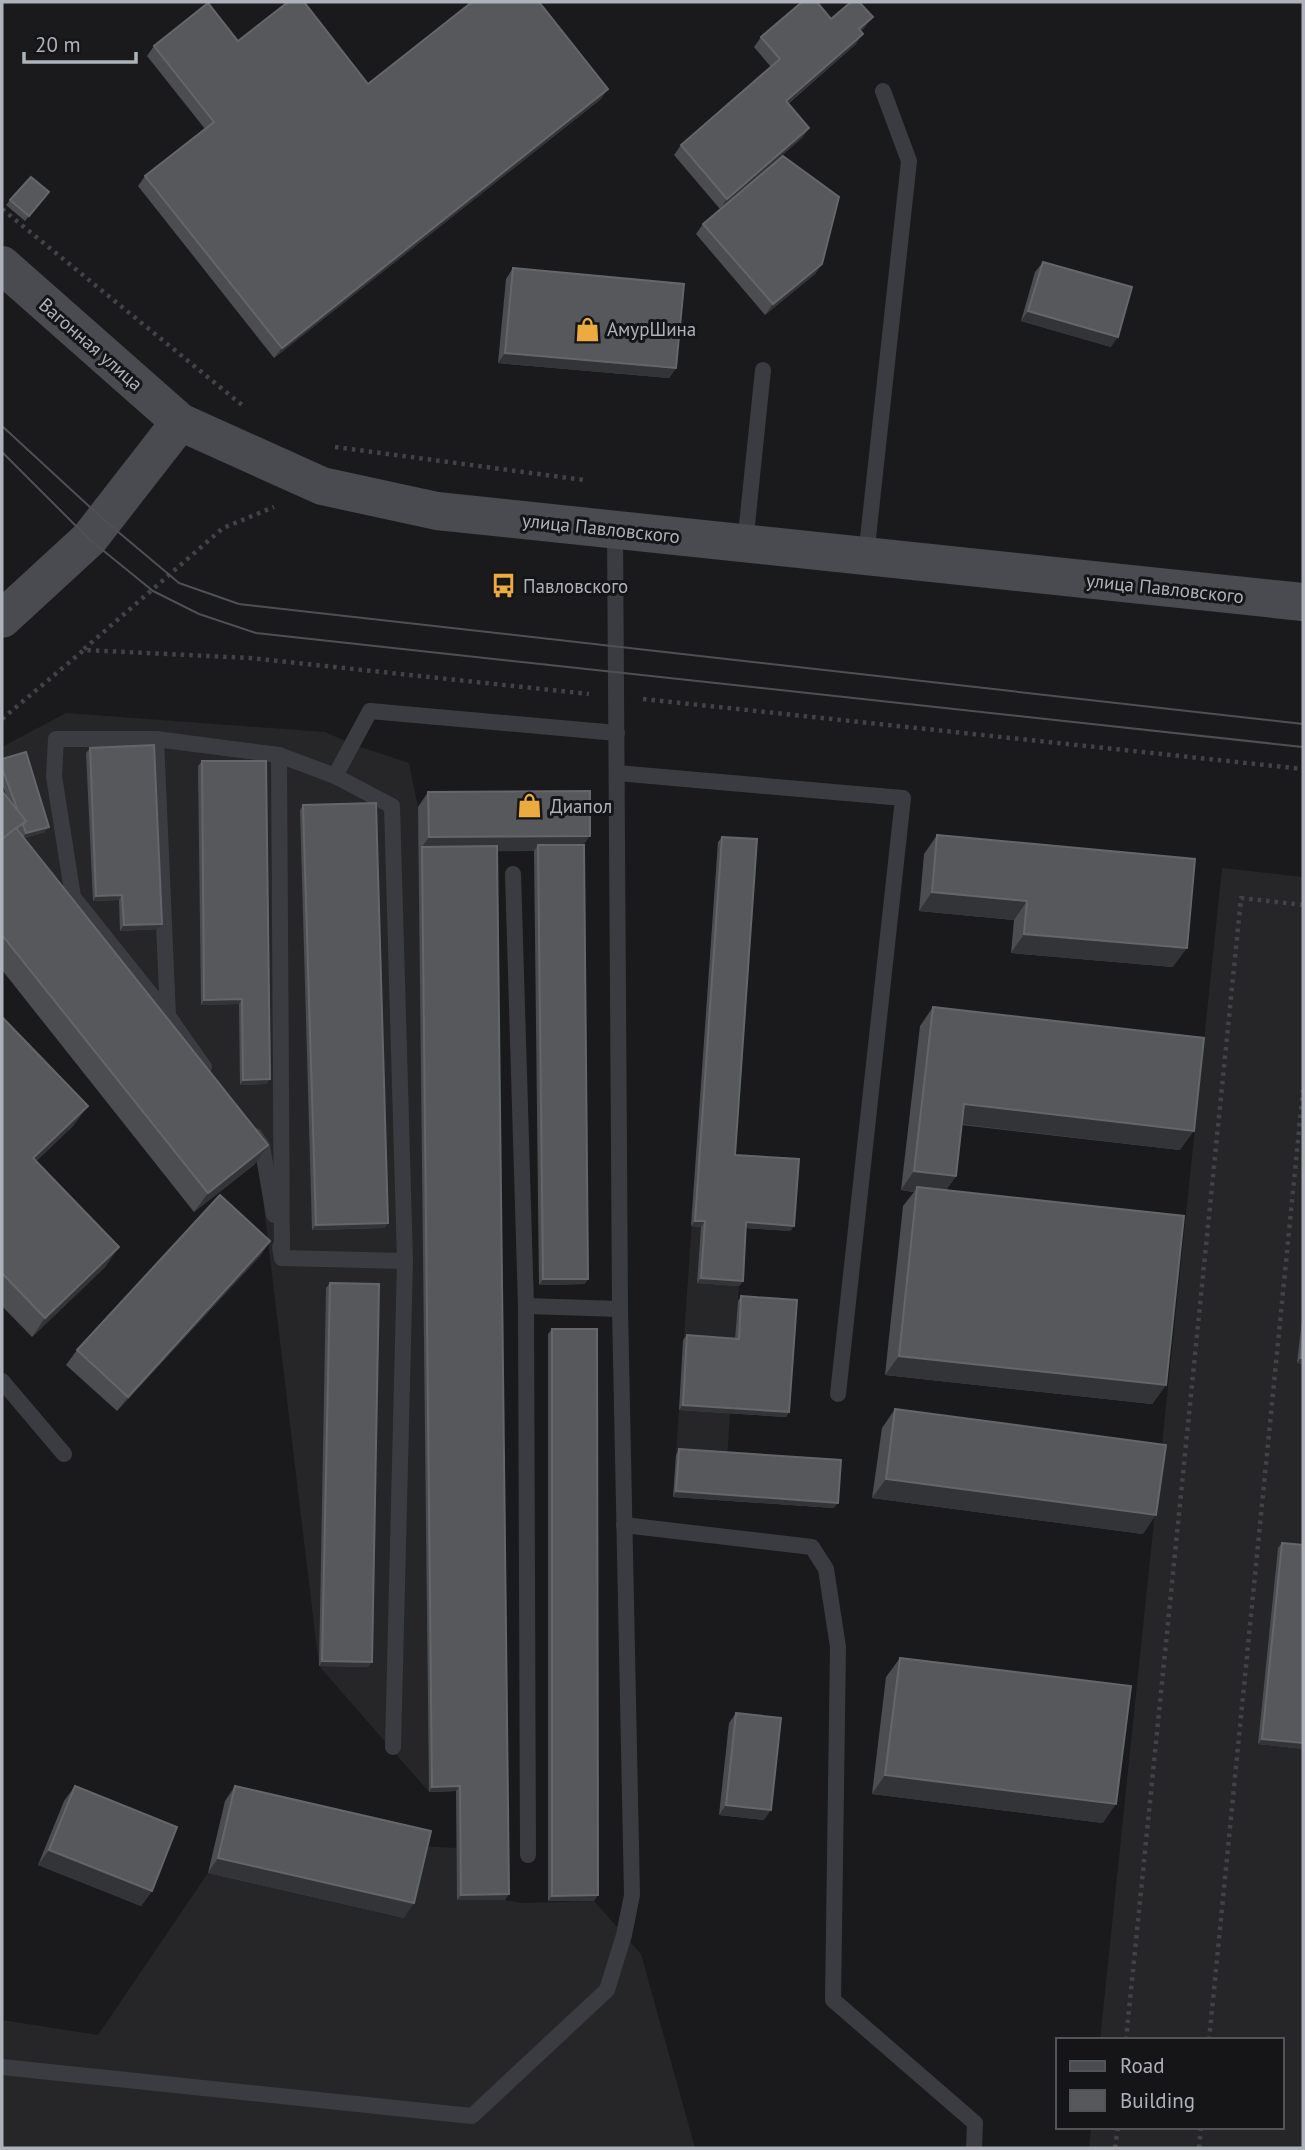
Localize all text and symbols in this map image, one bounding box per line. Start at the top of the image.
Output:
scale bar [24,21,136,65]
text: 20 m [35,31,81,58]
street label: Вагонная улица [34,292,148,396]
shop icon: АмурШина [573,315,601,343]
place label: АмурШина [607,317,696,341]
street label: улица Павловского [521,508,681,548]
street label: улица Павловского [1085,568,1245,608]
bus stop icon: Павловского [489,572,517,600]
place label: Павловского [523,574,628,598]
shop icon: Диапол [516,792,544,820]
place label: Диапол [550,794,612,818]
legend [1056,2038,1284,2129]
text: Road [1120,2052,1164,2079]
text: Building [1120,2087,1195,2114]

